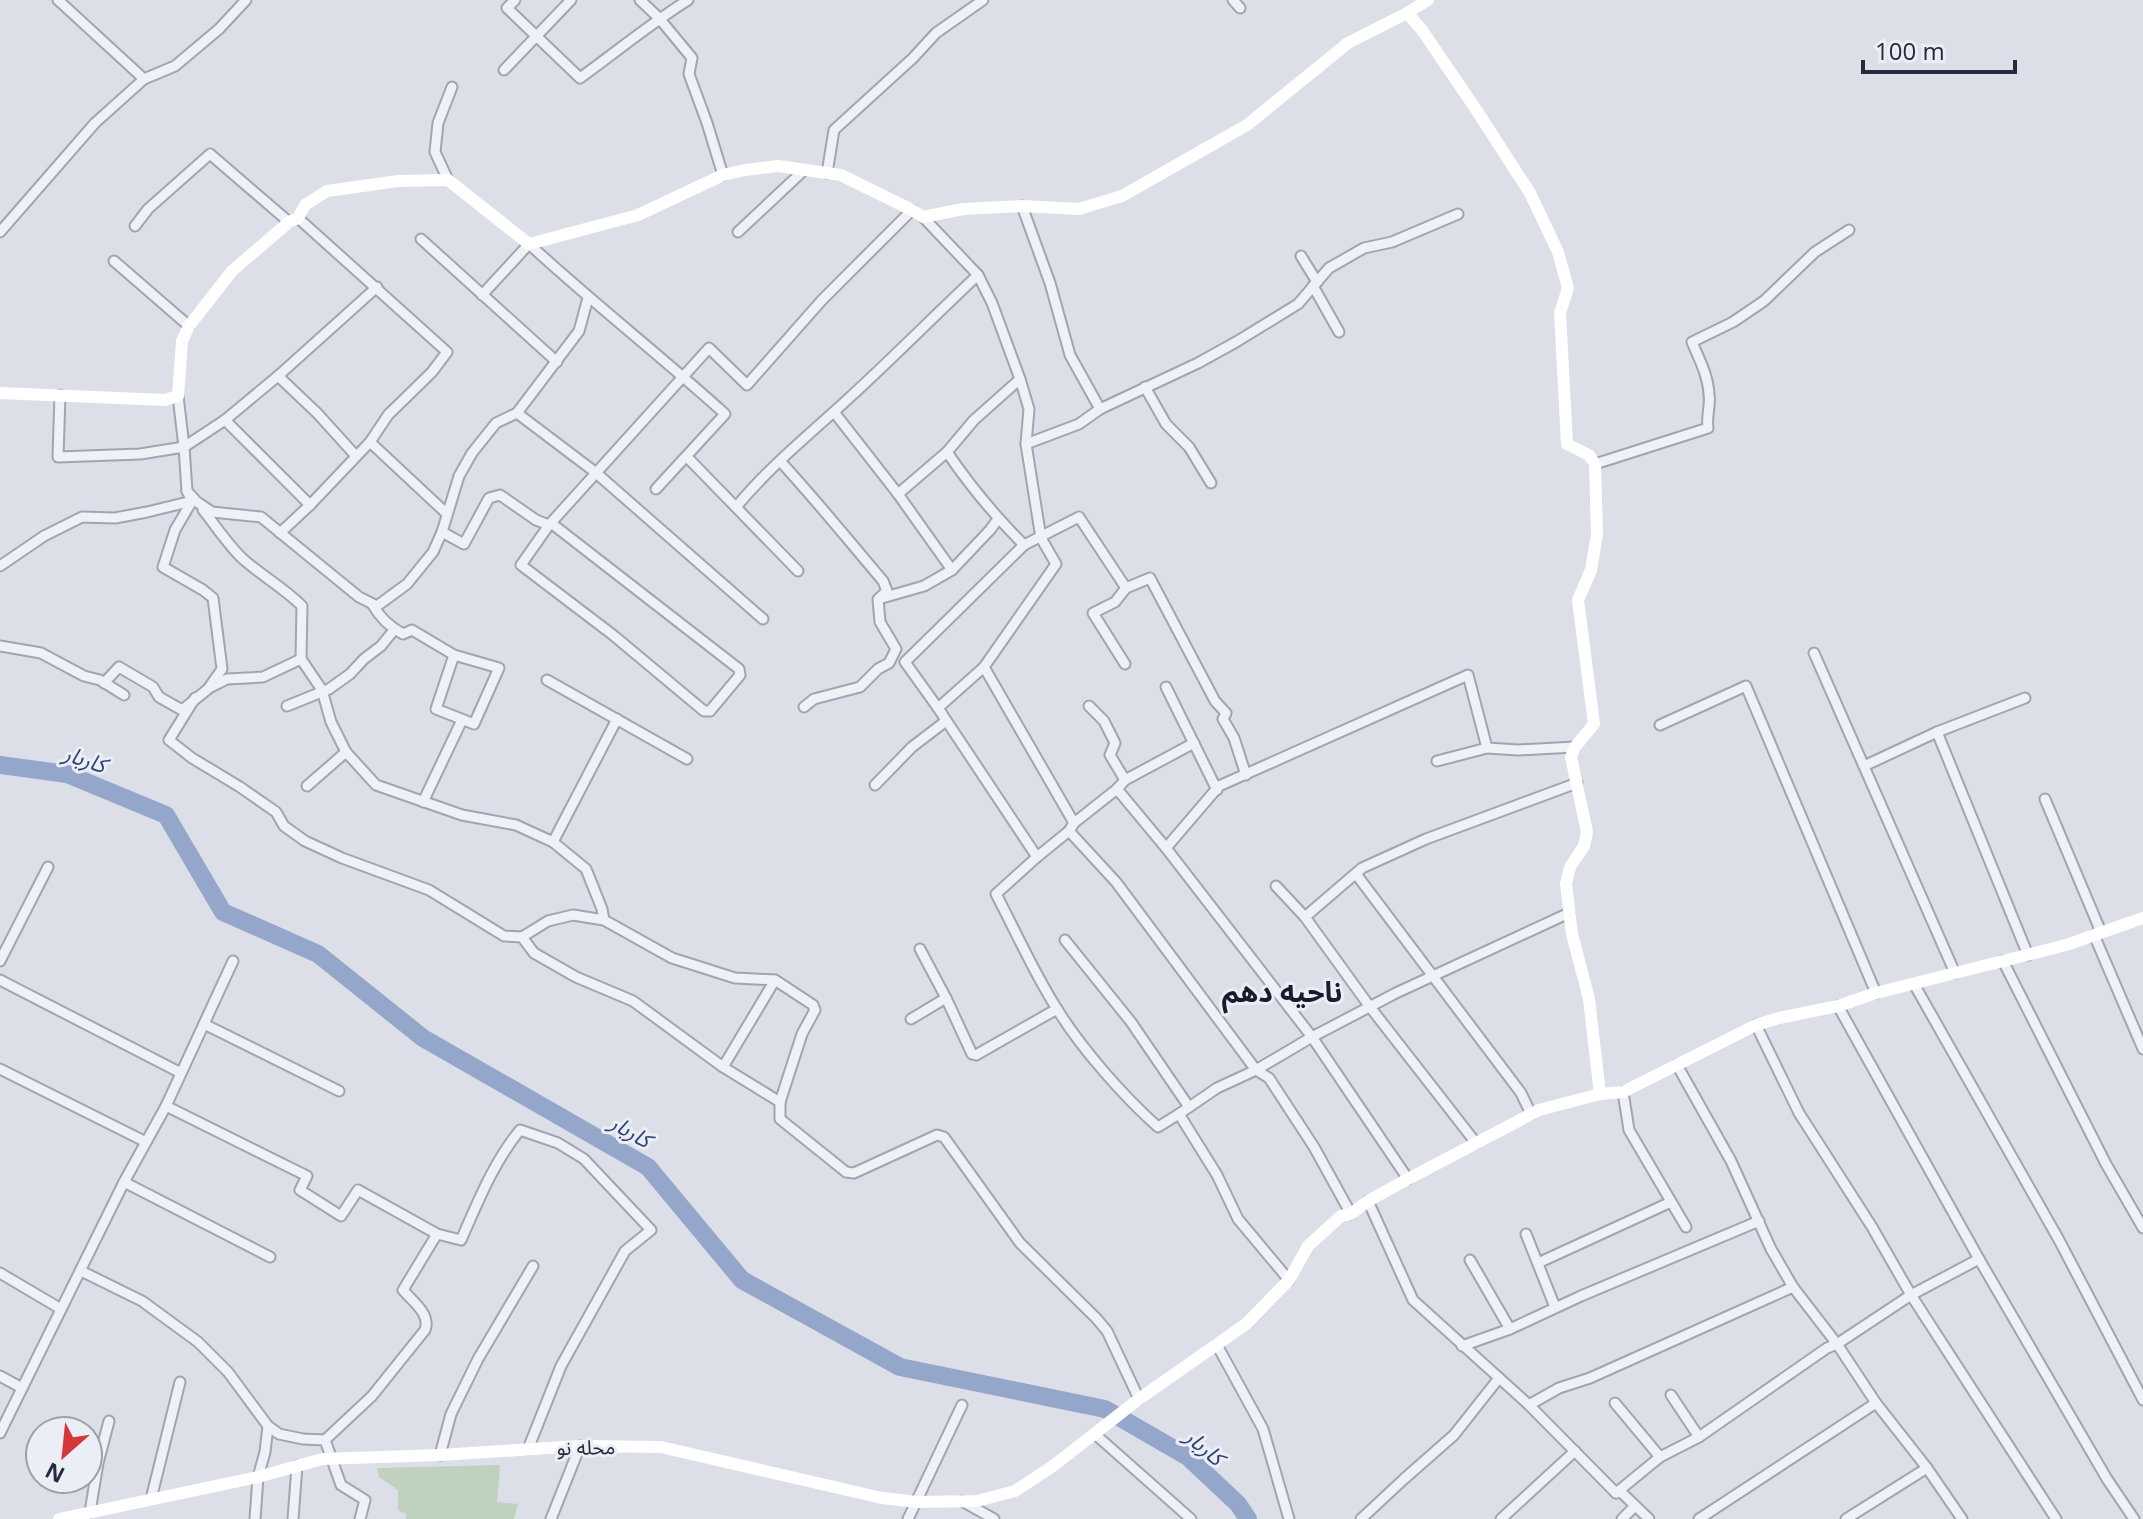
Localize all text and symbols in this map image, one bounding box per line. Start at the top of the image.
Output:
scale bar [1863,24,2015,74]
text: 100 m [1875,34,1945,67]
water label: کاربار [58,736,114,780]
district label: ناحیه دهم [1222,972,1342,1014]
water label: کاربار [603,1105,661,1156]
north arrow [24,1415,104,1495]
water label: کاربار [1177,1419,1234,1474]
street label: محله نو [556,1433,616,1461]
text: N [40,1456,69,1491]

